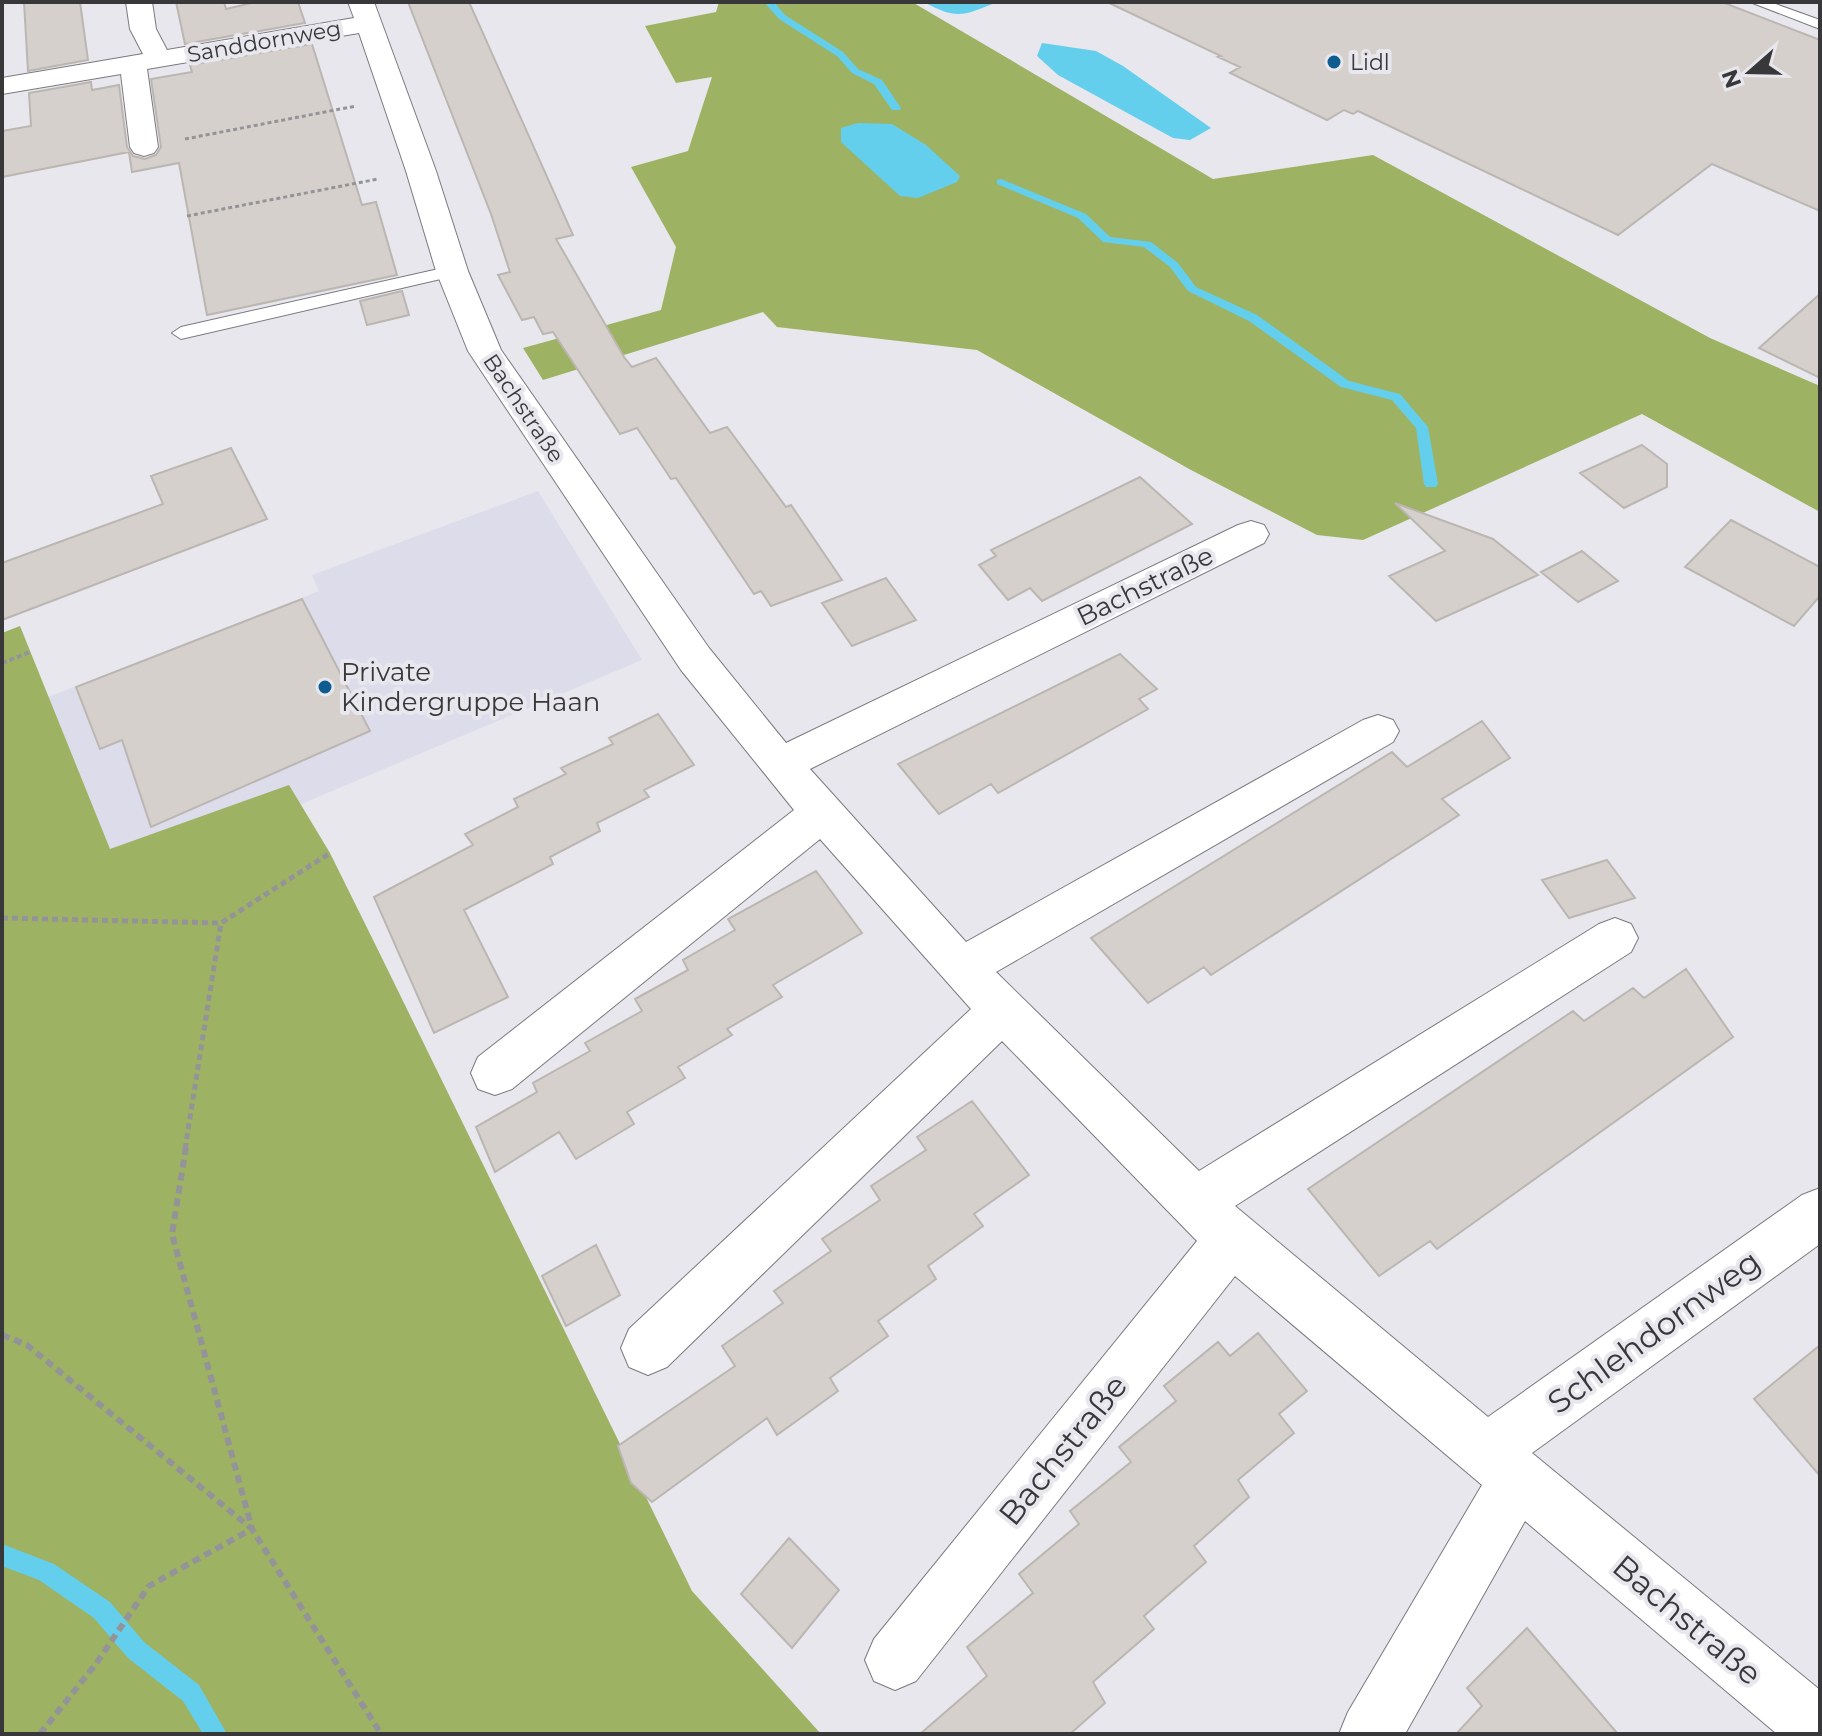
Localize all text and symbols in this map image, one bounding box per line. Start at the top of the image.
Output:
street label: Sanddornweg [185,15,343,68]
north arrow [1710,32,1790,112]
place label: Lidl [1350,49,1390,76]
marker: Lidl [1325,53,1343,71]
text: N [1716,66,1747,92]
street label: Bachstraße [477,349,570,468]
street label: Bachstraße [1071,539,1219,633]
place label: Private Kindergruppe Haan [341,656,600,718]
marker: Private Kindergruppe Haan [316,678,334,696]
street label: Schlehdornweg [1540,1241,1768,1422]
street label: Bachstraße [990,1367,1135,1533]
street label: Bachstraße [1605,1546,1770,1693]

